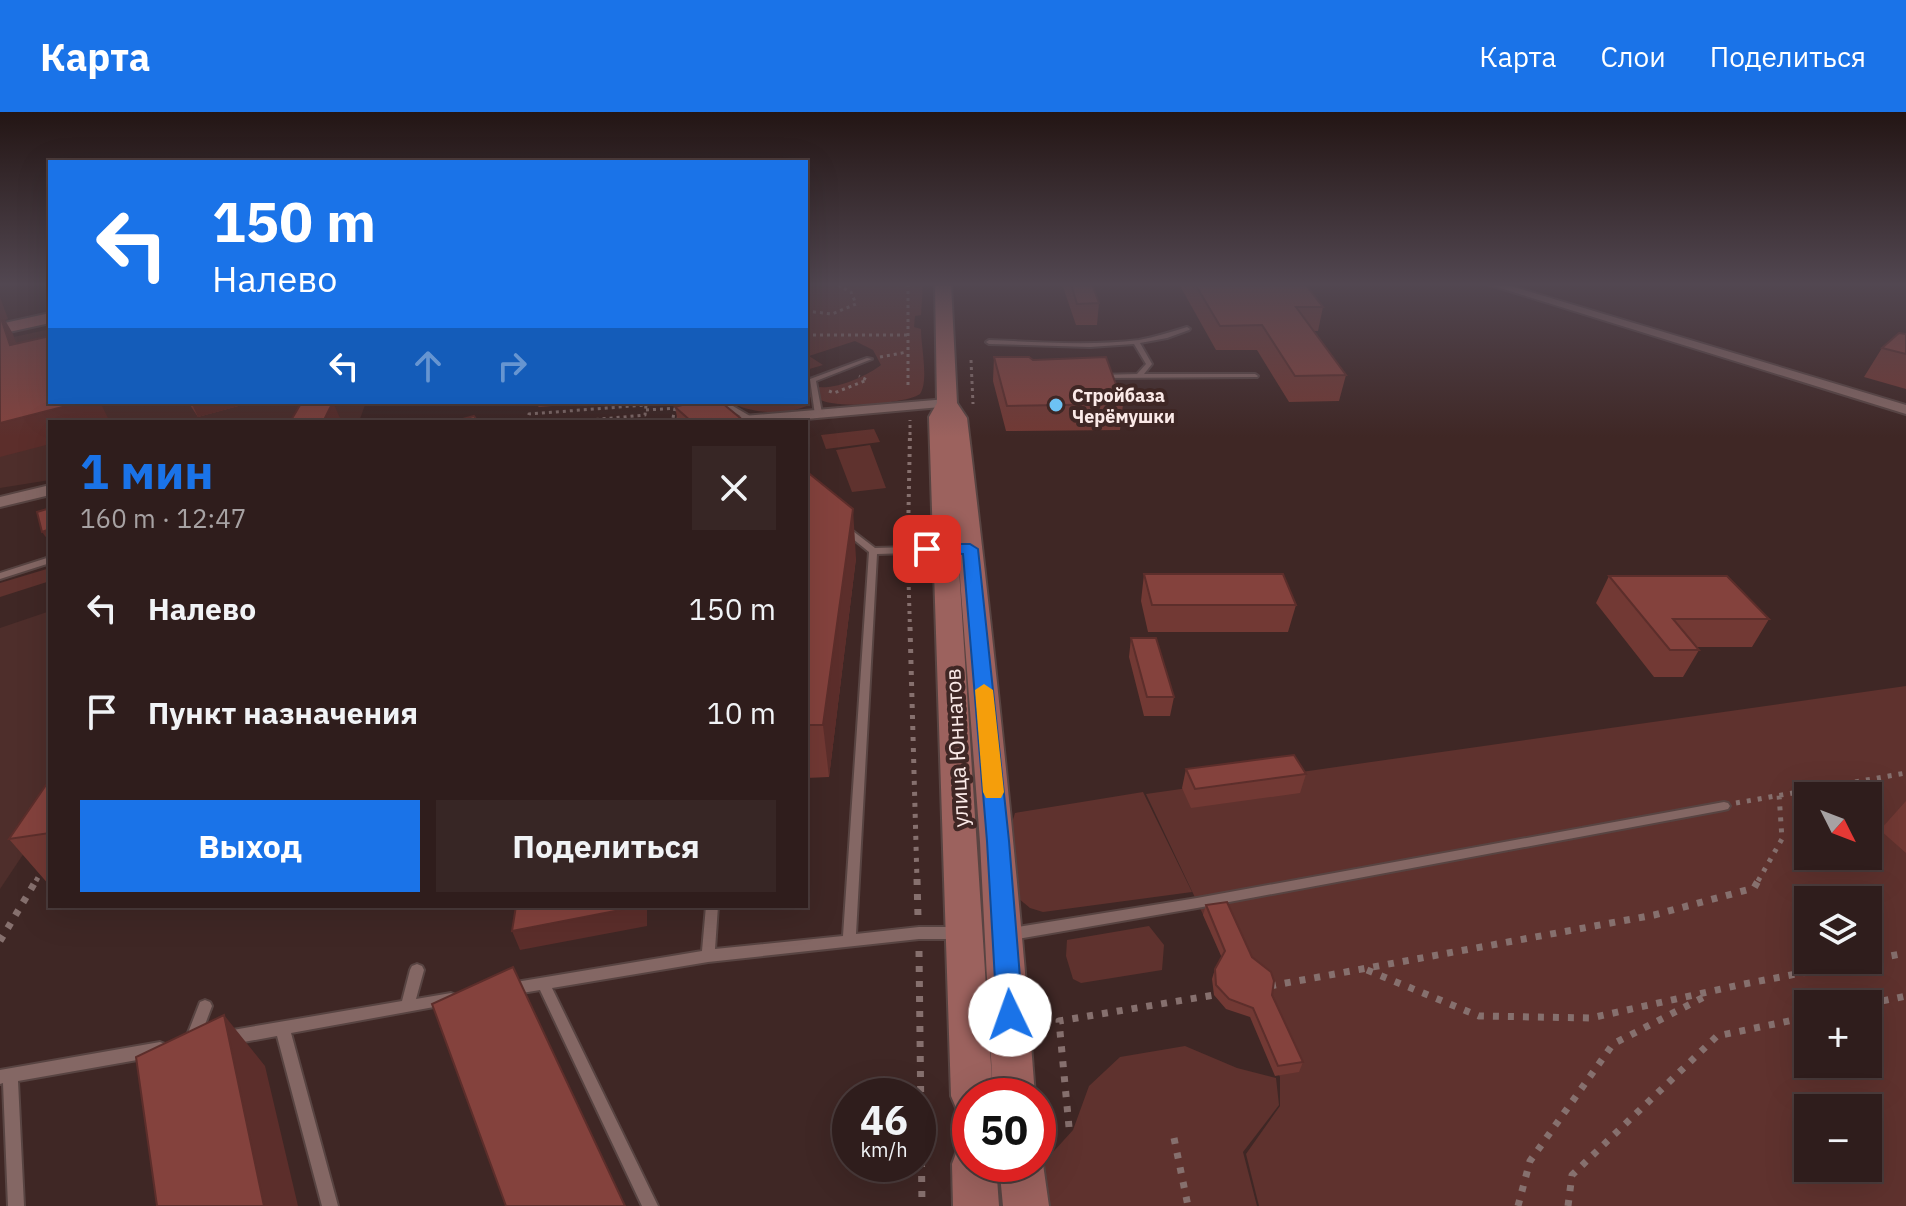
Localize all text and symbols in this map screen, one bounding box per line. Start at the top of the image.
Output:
text: Карта [40,32,150,81]
text: Карта [1479,38,1556,75]
text: Слои [1600,38,1666,75]
text: Поделиться [1710,38,1866,75]
text: 150 m [212,185,376,257]
icon: left [80,192,184,296]
text: Налево [212,255,337,302]
icon: left [322,344,366,388]
icon: ahead [406,344,450,388]
icon: right [490,344,534,388]
place label: Стройбаза Черёмушки [1072,384,1175,428]
marker: Стройбаза Черёмушки [1047,396,1065,414]
text: 1 мин [80,440,214,502]
button: close [692,446,776,530]
text: 160 m · 12:47 [80,501,246,535]
pin [893,515,961,583]
icon: arrive [905,527,949,571]
icon: left [80,586,124,630]
text: Налево [148,589,256,628]
text: 150 m [689,589,776,628]
street label: улица Юннатов [937,668,975,828]
icon: arrive [80,690,124,734]
text: Пункт назначения [148,693,418,732]
text: 10 m [707,693,776,732]
north arrow [1794,782,1882,870]
map controls [1794,782,1882,1182]
button: Выход [80,800,420,892]
button: Поделиться [436,800,776,892]
button: layers [1794,886,1882,974]
position arrow [968,973,1052,1057]
button: + [1794,990,1882,1078]
speed limit sign: 50 [952,1078,1056,1182]
text: 46 [860,1094,908,1146]
button: − [1794,1094,1882,1182]
text: km/h [860,1136,908,1163]

